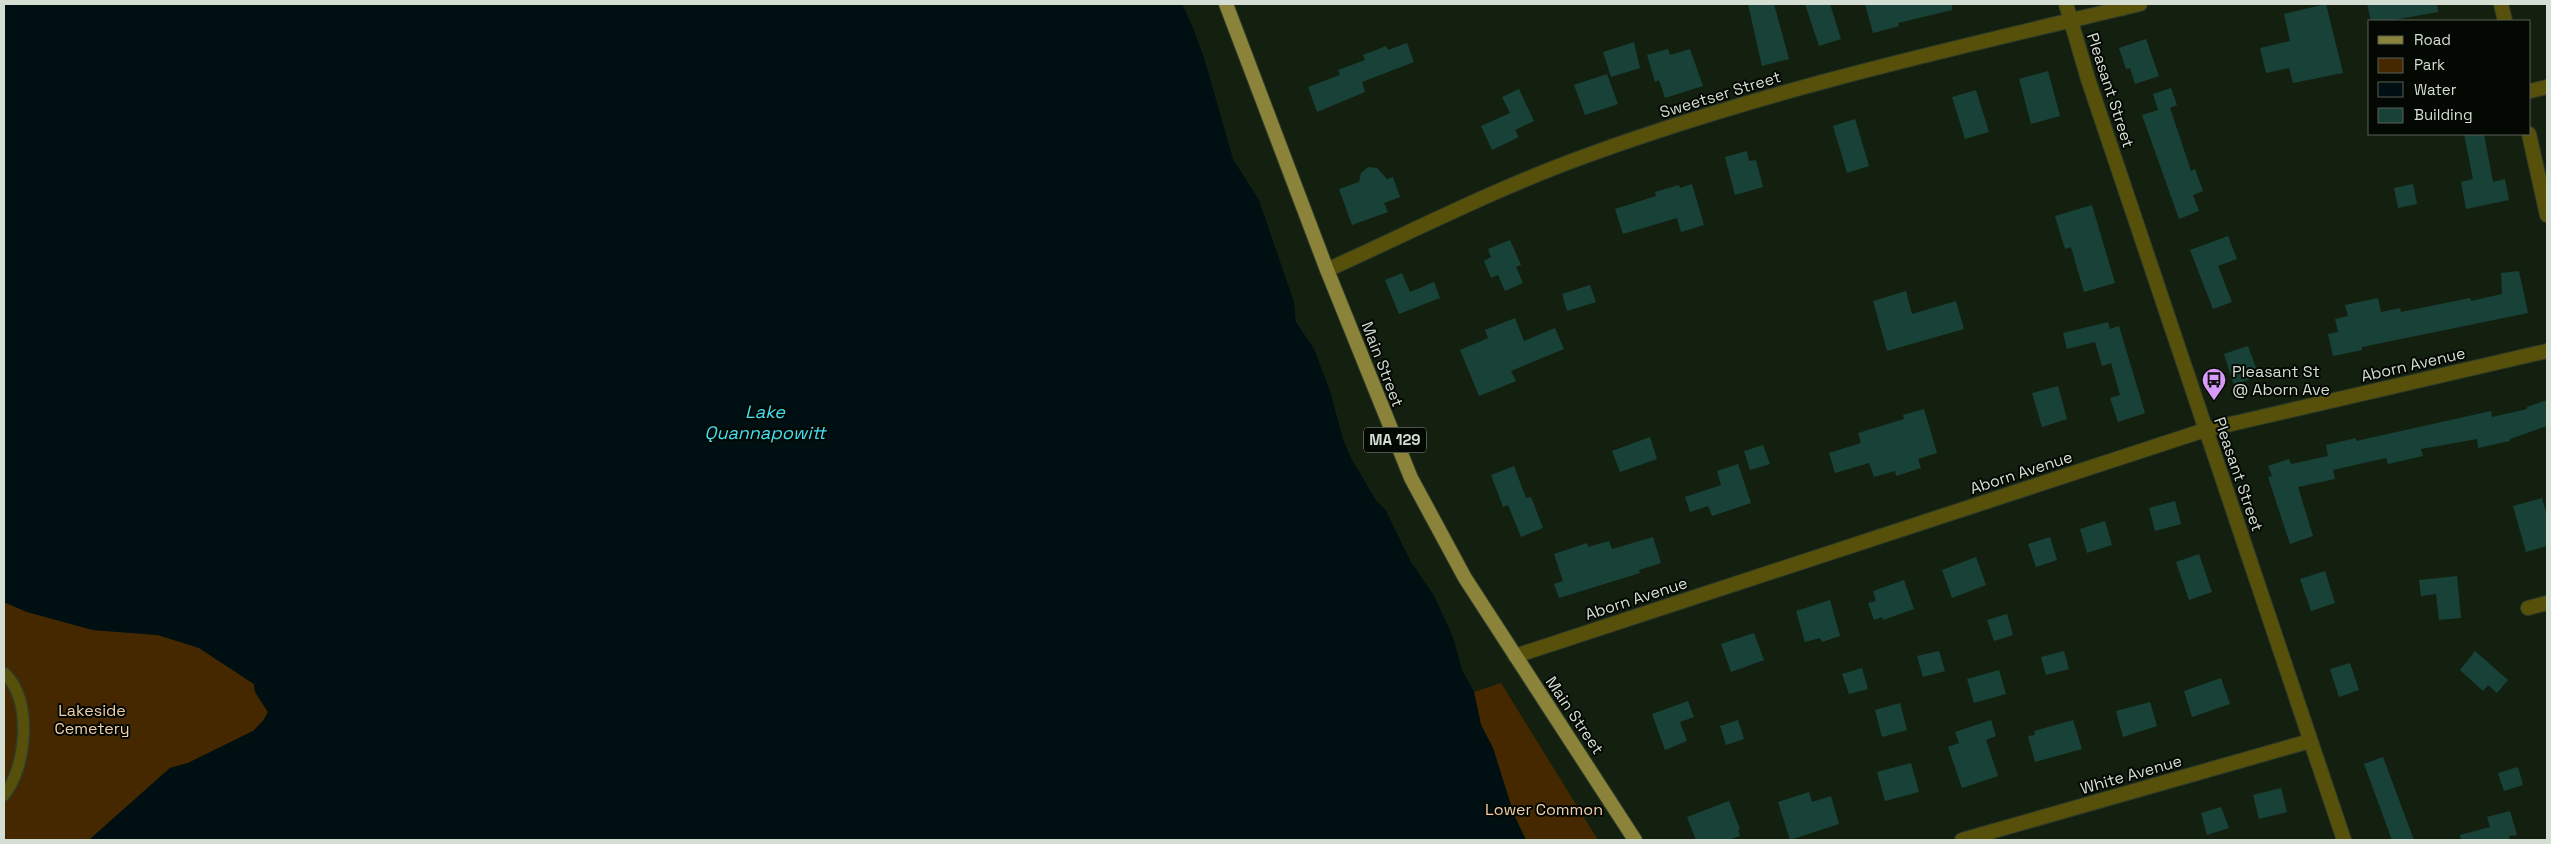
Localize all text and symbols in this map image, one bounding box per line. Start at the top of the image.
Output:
legend [2368,20,2531,135]
street label: Pleasant Street [2082,30,2139,150]
text: Road [2414,30,2451,49]
text: Park [2414,55,2445,74]
street label: Sweetser Street [1657,66,1783,123]
text: Water [2414,80,2457,99]
text: Building [2414,105,2473,124]
street label: Main Street [1357,319,1408,410]
street label: Aborn Avenue [2359,342,2467,387]
place label: Pleasant St @ Aborn Ave [2232,361,2330,400]
bus stop icon: Pleasant St @ Aborn Ave [2201,367,2227,401]
water label: Lake Quannapowitt [704,400,828,444]
street label: Pleasant Street [2209,414,2268,534]
road number: MA 129 [1364,428,1426,452]
street label: Aborn Avenue [1967,446,2075,499]
street label: Aborn Avenue [1582,572,1690,625]
street label: Main Street [1541,672,1608,758]
park label: Lakeside Cemetery [54,700,130,739]
street label: White Avenue [2078,750,2184,799]
park label: Lower Common [1485,799,1603,820]

